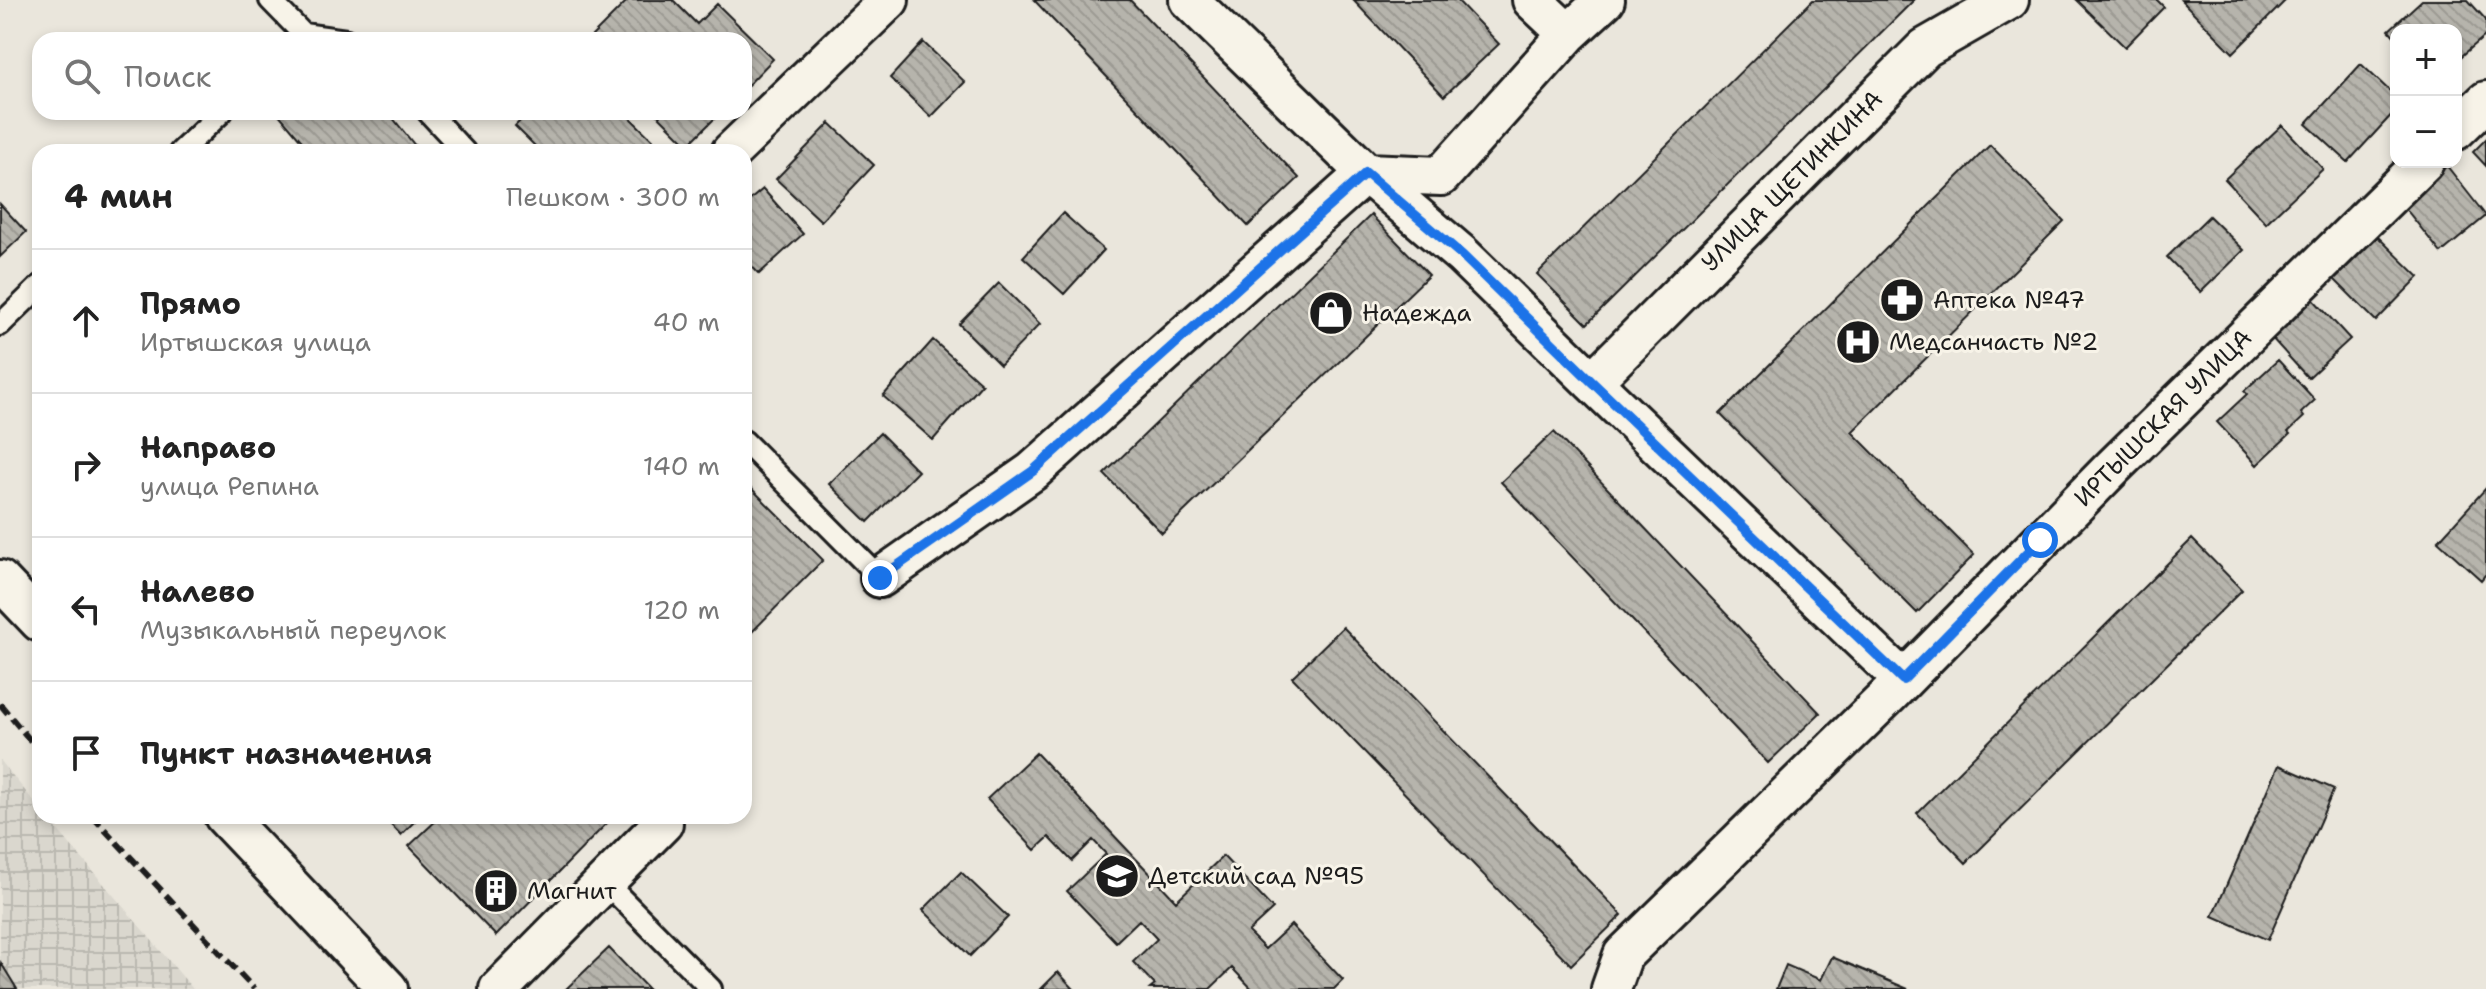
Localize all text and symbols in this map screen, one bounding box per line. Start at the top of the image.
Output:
map controls [2390,24,2462,168]
button: + [2390,24,2462,96]
search box [32,32,752,120]
icon: search [60,54,104,98]
text: Поиск [124,56,212,97]
street label: УЛИЦА ЩЕТИНКИНА [1695,84,1889,278]
button: − [2390,96,2462,168]
text: 4 мин [64,173,173,219]
text: Пешком · 300 m [506,179,720,214]
pharmacy icon: Аптека №47 [1878,276,1926,324]
text: Прямо [140,283,241,324]
place label: Аптека №47 [1933,284,2085,316]
shop icon: Надежда [1307,289,1355,337]
place label: Надежда [1362,297,1471,329]
icon: ahead [64,299,108,343]
text: 40 m [653,304,720,339]
hospital icon: Медсанчасть №2 [1834,318,1882,366]
street label: ИРТЫШСКАЯ УЛИЦА [2067,322,2259,514]
text: Иртышская улица [140,324,371,359]
place label: Медсанчасть №2 [1889,326,2098,358]
text: Направо [140,427,276,468]
icon: right [64,443,108,487]
text: 140 m [643,448,720,483]
text: улица Репина [140,468,319,503]
route start [2022,522,2058,558]
route end [862,560,898,596]
text: Налево [140,571,255,612]
icon: left [64,587,108,631]
text: 120 m [644,592,720,627]
text: Музыкальный переулок [140,612,447,647]
icon: arrive [64,731,108,775]
text: Пункт назначения [140,733,432,774]
school or university icon: Детский сад №95 [1093,852,1141,900]
place label: Детский сад №95 [1148,860,1364,892]
building icon: Магнит [472,867,520,915]
place label: Магнит [527,875,617,907]

